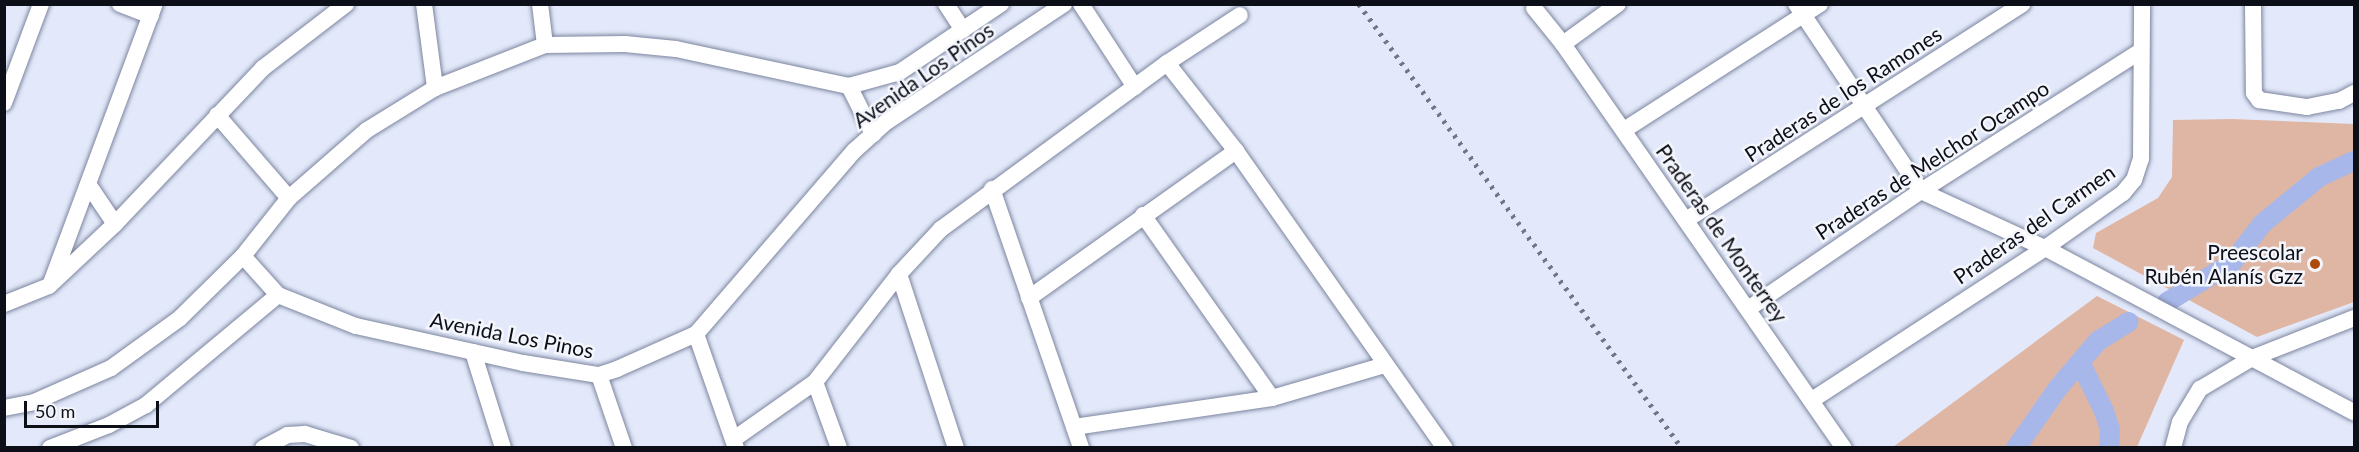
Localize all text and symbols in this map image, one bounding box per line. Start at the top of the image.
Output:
street label: Avenida Los Pinos [848,17,998,133]
street label: Praderas de los Ramones [1740,21,1946,167]
street label: Praderas de Melchor Ocampo [1810,75,2054,245]
street label: Praderas de Monterrey [1651,139,1793,327]
street label: Praderas del Carmen [1949,159,2119,289]
place label: Preescolar Rubén Alanís Gzz [2144,239,2303,289]
marker: Preescolar Rubén Alanís Gzz [2308,257,2322,271]
street label: Avenida Los Pinos [428,307,596,363]
scale bar [27,389,162,427]
text: 50 m [35,400,75,422]

